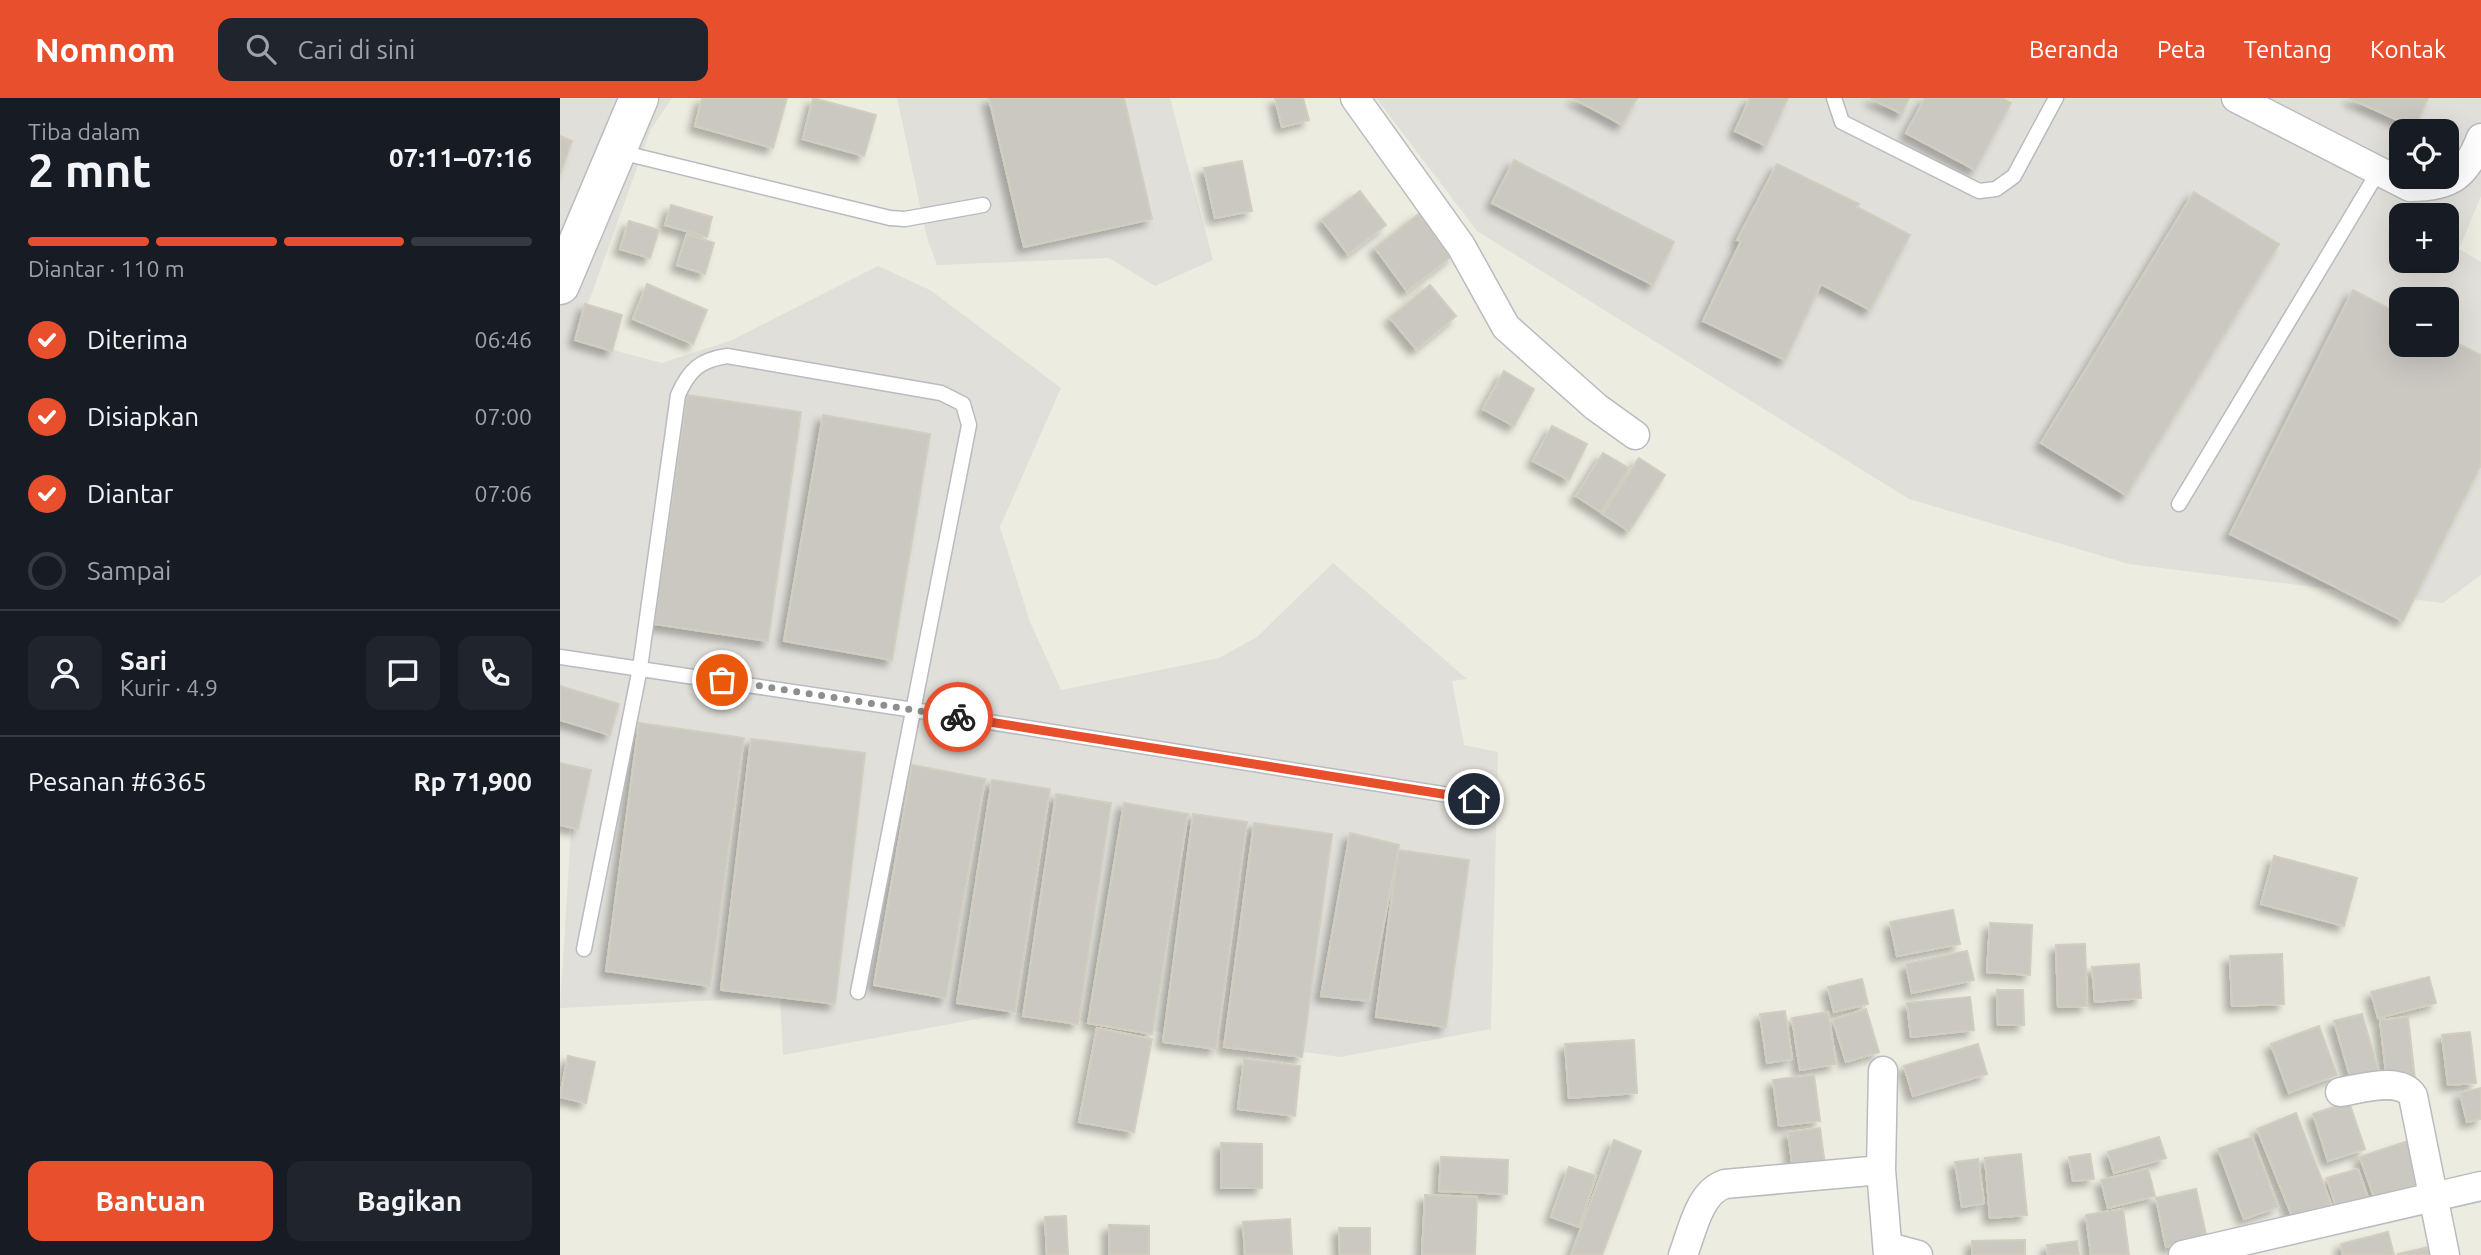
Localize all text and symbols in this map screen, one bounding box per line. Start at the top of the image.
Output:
search box [218,18,708,81]
icon: search [242,30,280,68]
text: Nomnom [35,31,176,68]
text: Cari di sini [298,35,415,64]
text: Beranda [2029,36,2119,63]
text: Peta [2157,36,2206,63]
text: Tentang [2244,36,2332,63]
text: Kontak [2370,36,2446,63]
text: Tiba dalam [28,119,140,144]
map controls [2389,119,2459,357]
button: locate [2389,119,2459,189]
text: 07:11–07:16 [389,143,532,172]
text: 2 mnt [28,144,151,196]
button: + [2389,203,2459,273]
text: Diantar · 110 m [28,256,185,281]
button: − [2389,287,2459,357]
icon: check [28,321,66,359]
text: Diterima [87,325,188,354]
text: 06:46 [474,327,532,352]
icon: check [28,398,66,436]
text: Disiapkan [87,402,199,431]
text: 07:00 [474,404,532,429]
icon: check [28,475,66,513]
text: Diantar [87,479,173,508]
text: 07:06 [474,481,532,506]
text: Sampai [87,556,171,585]
button: person [28,636,102,710]
button: chat [366,636,440,710]
button: phone [458,636,532,710]
text: Sari [120,646,167,675]
pin [692,650,752,710]
icon: bag [703,661,741,699]
text: Kurir · 4.9 [120,675,218,700]
courier [923,682,993,752]
icon: bike [939,698,977,736]
text: Pesanan #6365 [28,767,207,796]
text: Rp 71,900 [413,767,532,796]
pin [1444,769,1504,829]
icon: home [1455,780,1493,818]
button: Bantuan [28,1161,273,1241]
button: Bagikan [287,1161,532,1241]

